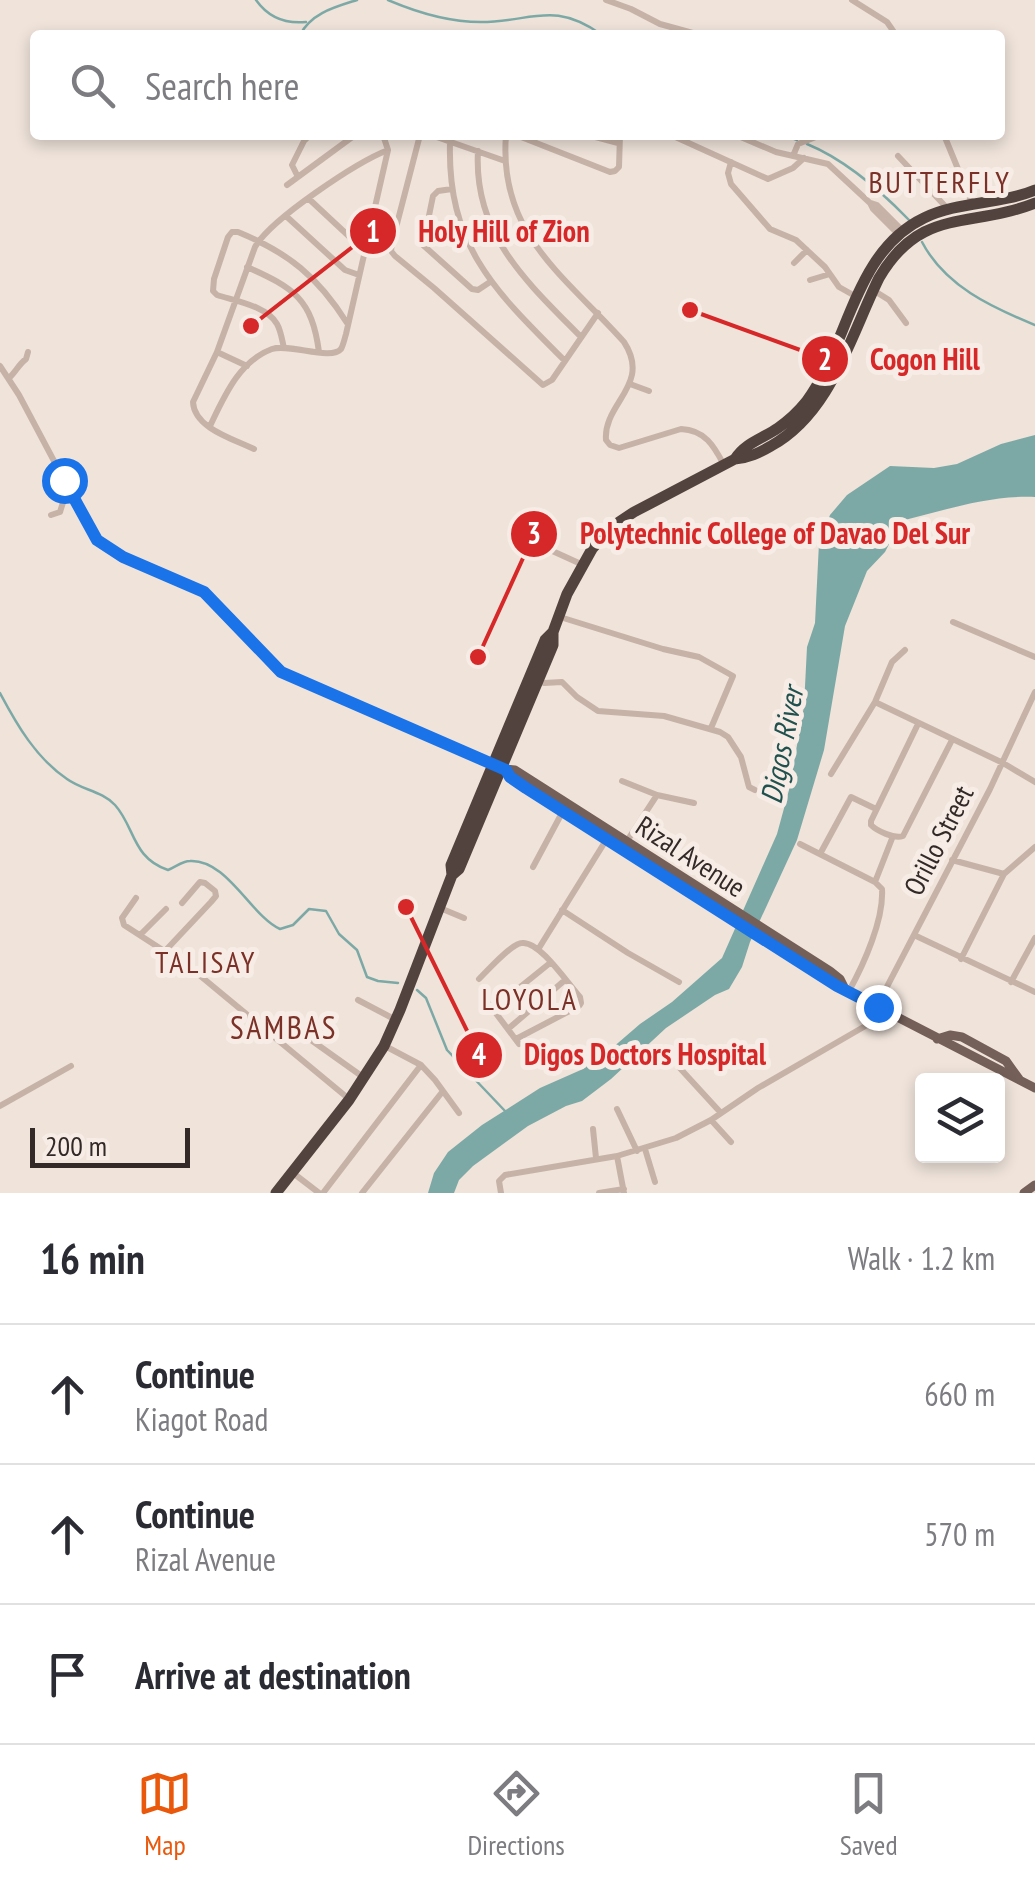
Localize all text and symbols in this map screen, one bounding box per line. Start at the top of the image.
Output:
search box [30,30,1005,140]
icon: search [65,58,120,113]
text: Search here [145,61,299,110]
district label: BUTTERFLY [869,162,1011,201]
callout: Holy Hill of Zion [348,201,610,261]
text: 1 [366,211,380,250]
text: Holy Hill of Zion [418,211,590,250]
callout: Cogon Hill [800,329,1000,389]
text: 2 [818,339,832,378]
text: Cogon Hill [870,339,981,378]
route start [42,458,88,504]
callout: Polytechnic College of Davao Del Sur [509,504,990,564]
text: 3 [527,513,541,552]
text: Polytechnic College of Davao Del Sur [580,513,970,552]
water label: Digos River [751,680,812,807]
street label: Orillo Street [895,779,981,901]
street label: Rizal Avenue [629,807,753,905]
district label: TALISAY [155,942,257,981]
district label: LOYOLA [481,979,579,1018]
route end [856,985,902,1031]
district label: SAMBAS [230,1006,338,1048]
callout: Digos Doctors Hospital [454,1025,786,1085]
text: 4 [472,1034,486,1073]
text: Digos Doctors Hospital [524,1034,767,1073]
map controls [915,1073,1005,1163]
button: layers [915,1073,1005,1163]
scale bar [30,1123,190,1168]
text: 200 m [45,1127,107,1164]
text: 16 min [40,1231,145,1286]
text: Walk · 1.2 km [848,1237,995,1279]
text: Continue [135,1349,255,1398]
icon: ahead [40,1367,95,1422]
text: 660 m [924,1373,995,1415]
text: Kiagot Road [135,1398,268,1440]
text: Continue [135,1489,255,1538]
icon: ahead [40,1507,95,1562]
text: 570 m [924,1513,995,1555]
text: Rizal Avenue [135,1538,276,1580]
icon: arrive [40,1647,95,1702]
text: Arrive at destination [135,1650,411,1699]
tab: Map [137,1766,192,1863]
tab: Directions [467,1766,565,1863]
tab: Saved [840,1766,898,1863]

